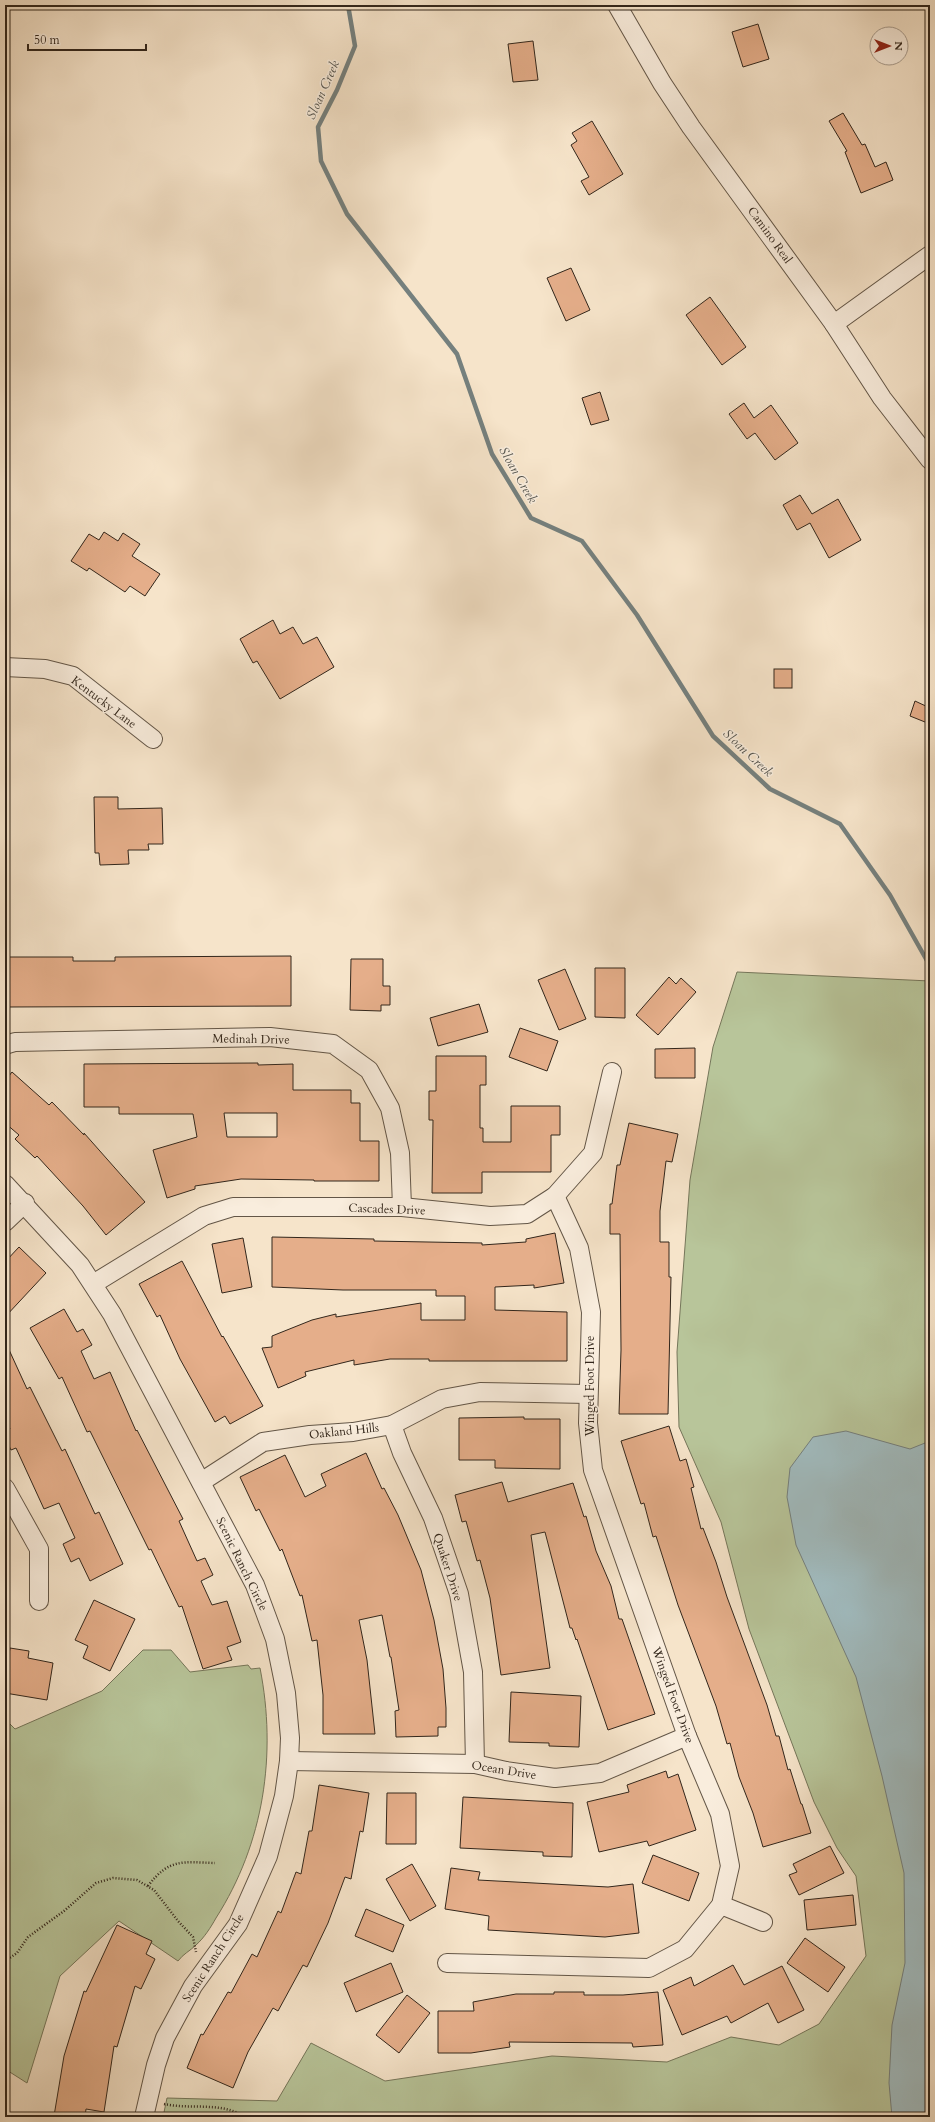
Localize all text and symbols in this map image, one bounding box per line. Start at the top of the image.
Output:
scale bar [28,26,146,52]
north arrow [869,26,909,66]
text: 50 m [34,32,61,48]
text: N [891,41,906,51]
water label: Sloan Creek [302,57,344,122]
street label: Camino Real [744,203,796,267]
water label: Sloan Creek [495,443,542,507]
street label: Kentucky Lane [68,672,140,732]
water label: Sloan Creek [719,725,777,781]
street label: Medinah Drive [212,1030,290,1048]
street label: Cascades Drive [348,1200,426,1218]
street label: Winged Foot Drive [582,1335,598,1438]
street label: Oakland Hills [308,1419,380,1443]
street label: Scenic Ranch Circle [212,1515,272,1613]
street label: Quaker Drive [429,1531,467,1603]
street label: Winged Foot Drive [648,1644,698,1745]
street label: Ocean Drive [470,1757,538,1783]
street label: Scenic Ranch Circle [178,1911,248,2005]

